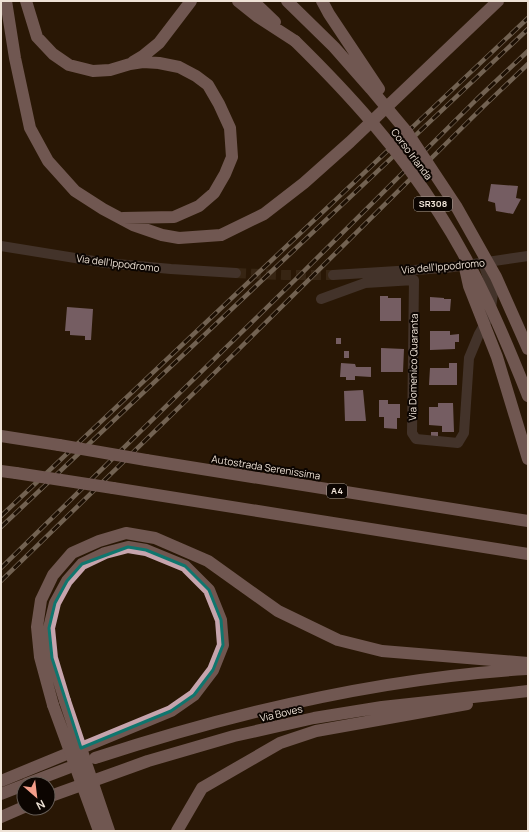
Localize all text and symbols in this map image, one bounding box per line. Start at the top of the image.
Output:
street label: Corso Irlanda [388,125,436,183]
road number: SR308 [414,197,452,211]
street label: Via dell'Ippodromo [76,251,161,275]
street label: Via dell'Ippodromo [401,255,485,277]
street label: Via Domenico Quaranta [405,313,421,421]
street label: Autostrada Serenissima [211,451,321,483]
road number: A4 [327,484,347,498]
street label: Via Boves [258,701,304,725]
north arrow [16,776,56,816]
text: N [34,797,48,814]

